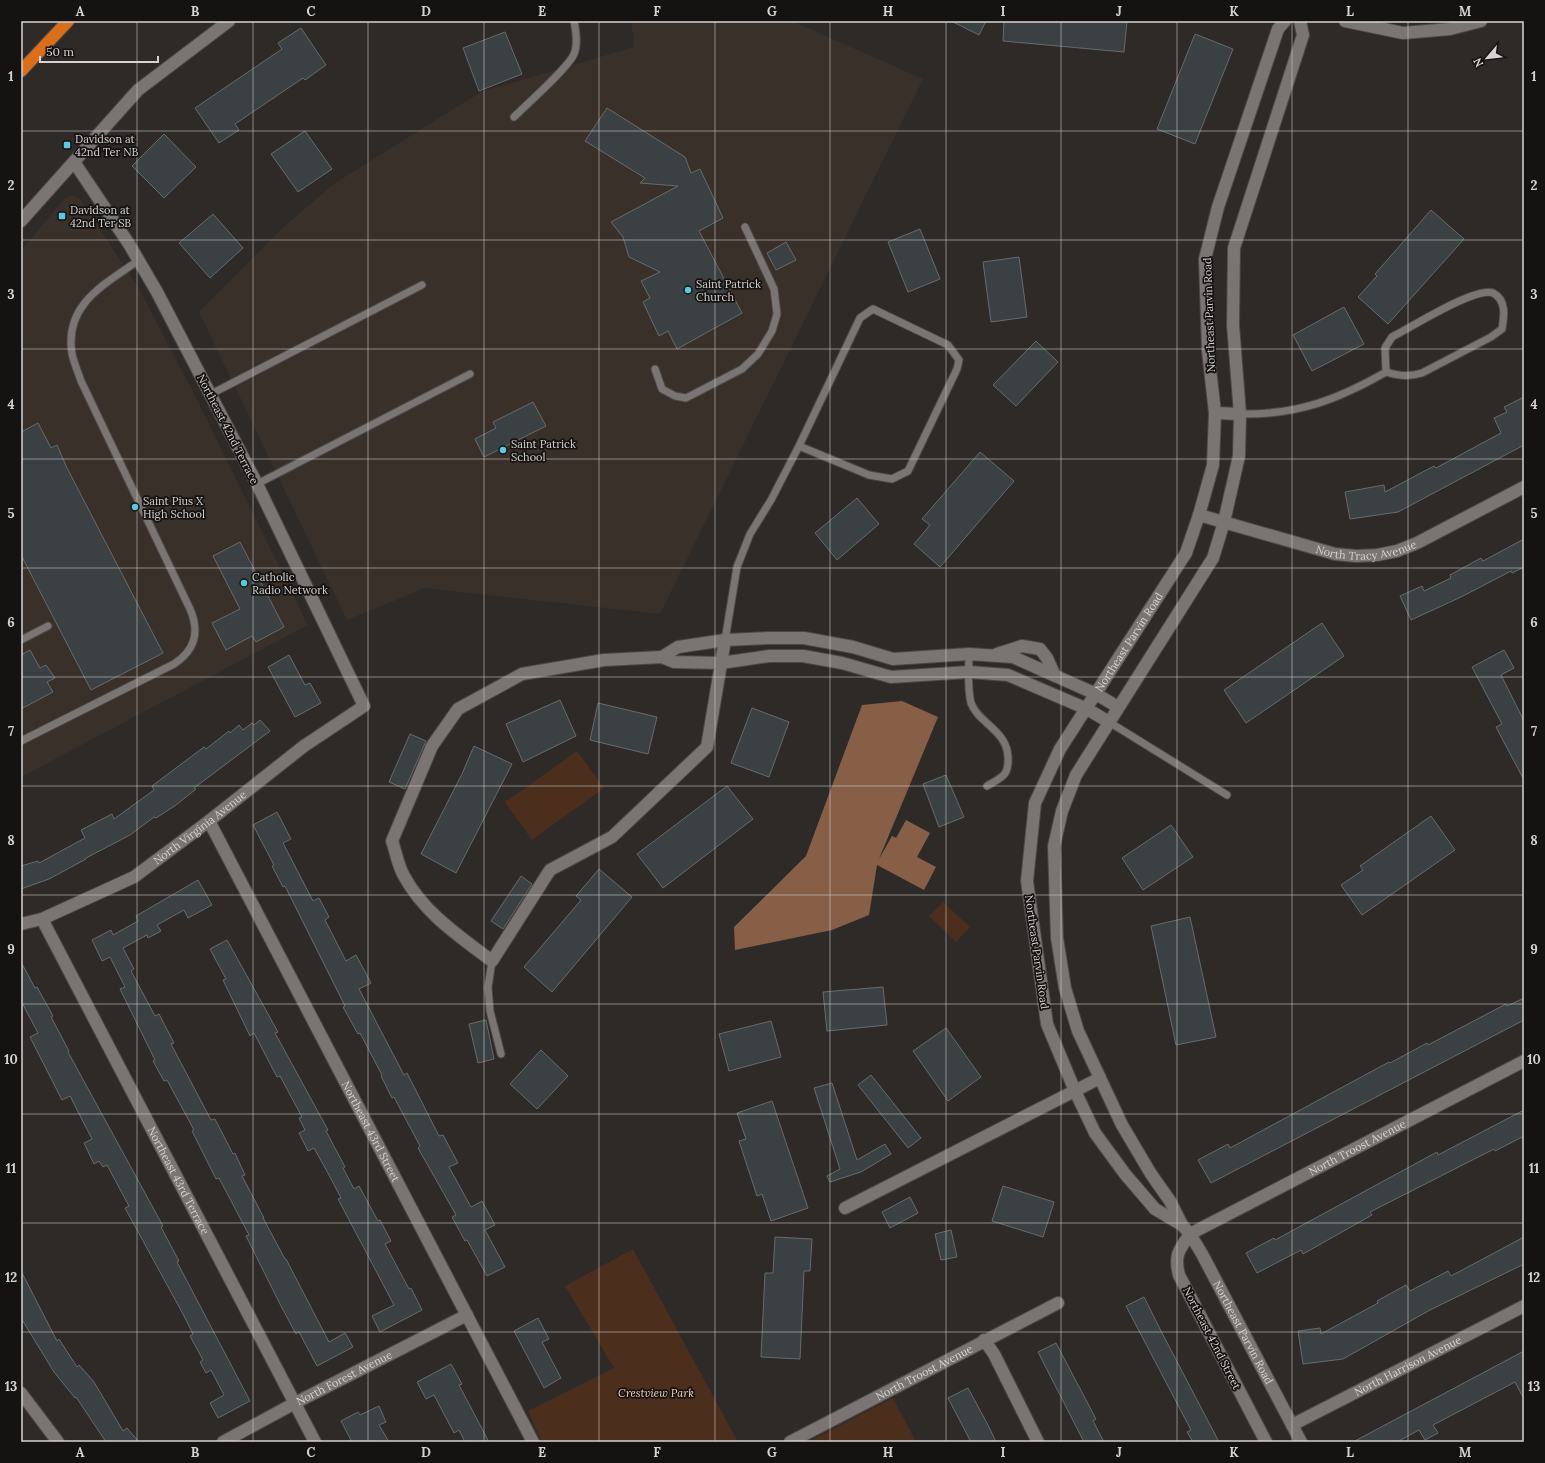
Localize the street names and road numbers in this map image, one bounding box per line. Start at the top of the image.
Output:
street label: Northeast Parvin Road [1200,257,1218,373]
street label: Northeast 42nd Terrace [194,372,262,486]
street label: North Tracy Avenue [1314,537,1418,563]
street label: Northeast Parvin Road [1092,589,1166,694]
street label: North Virginia Avenue [150,787,249,867]
street label: Northeast Parvin Road [1022,894,1052,1010]
street label: Northeast 43rd Street [339,1078,403,1185]
street label: North Troost Avenue [1306,1117,1408,1178]
street label: Northeast 43rd Terrace [145,1124,212,1237]
street label: Northeast Parvin Road [1210,1278,1276,1387]
street label: Northeast 42nd Street [1180,1284,1244,1392]
street label: North Harrison Avenue [1352,1332,1464,1399]
street label: North Troost Avenue [873,1342,975,1403]
street label: North Forest Avenue [294,1348,394,1408]

